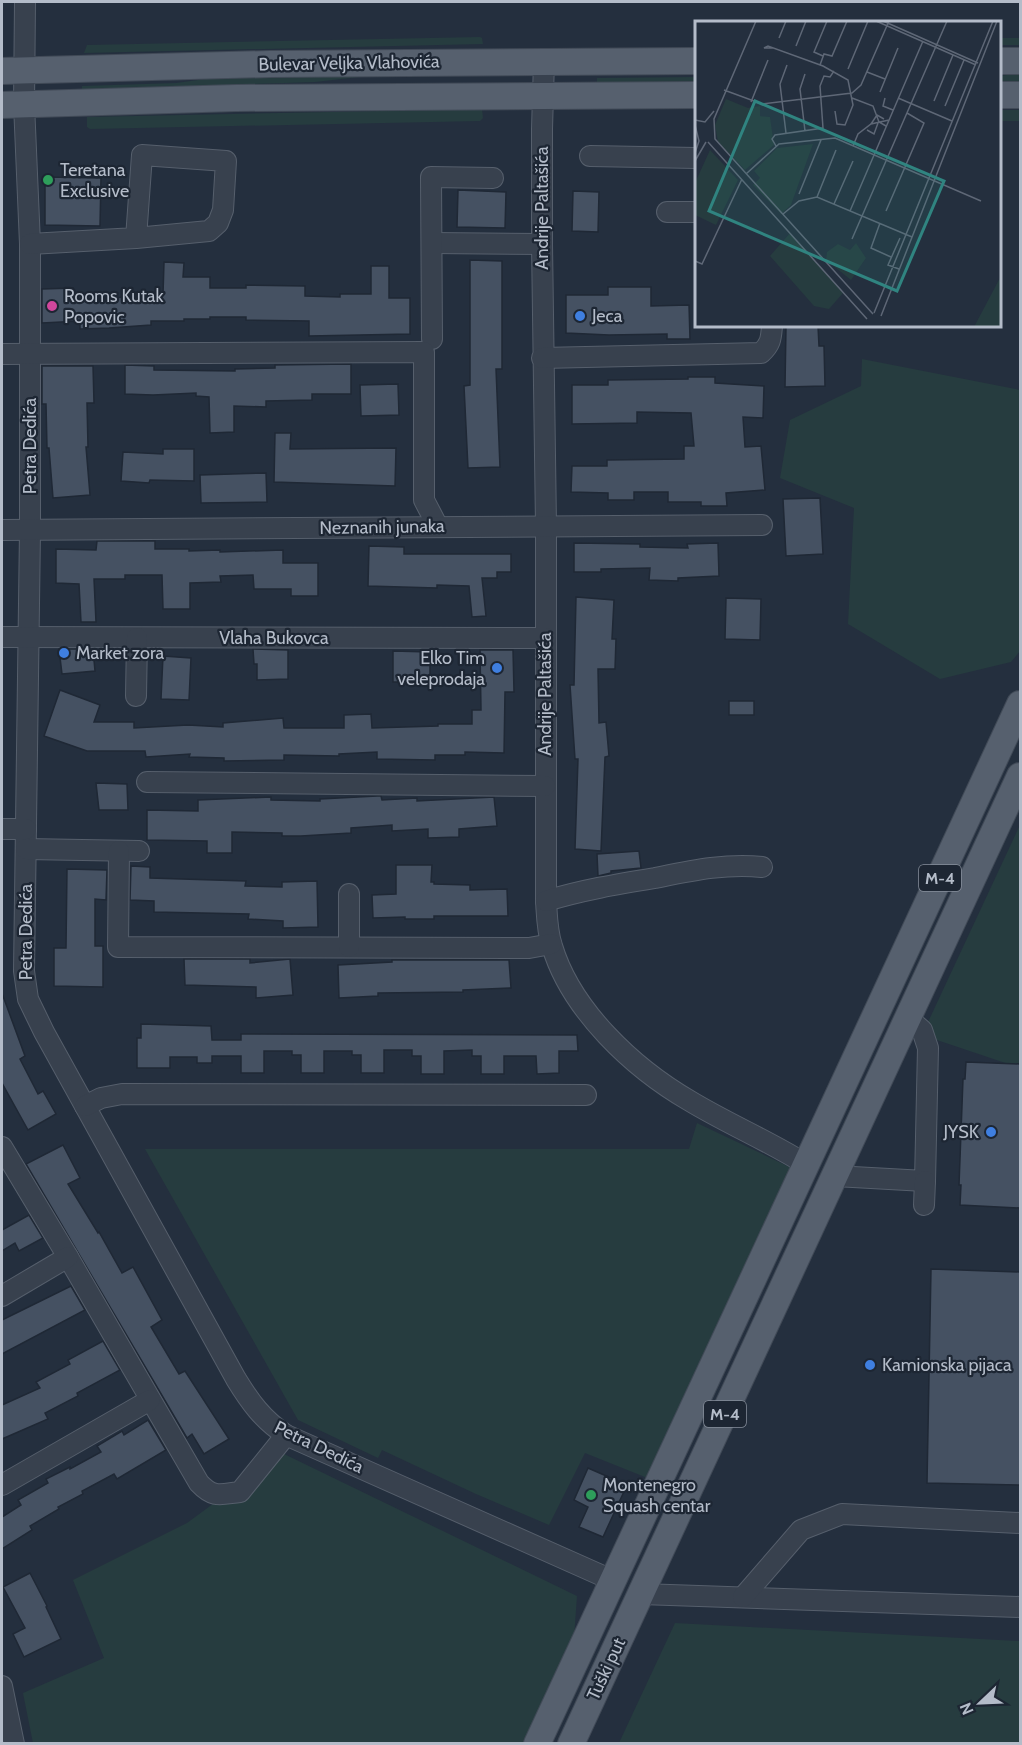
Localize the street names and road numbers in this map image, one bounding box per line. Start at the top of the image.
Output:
street label: Bulevar Veljka Vlahovića [258,50,440,76]
street label: Andrije Paltašića [531,146,553,270]
street label: Petra Dedića [19,397,41,494]
street label: Neznanih junaka [319,515,445,539]
street label: Vlaha Bukovca [219,627,329,649]
street label: Andrije Paltašića [534,632,556,756]
road number: M-4 [919,865,961,891]
street label: Petra Dedića [15,883,37,980]
road number: M-4 [704,1401,746,1427]
street label: Petra Dedića [271,1416,367,1478]
street label: Tuški put [582,1634,630,1704]

